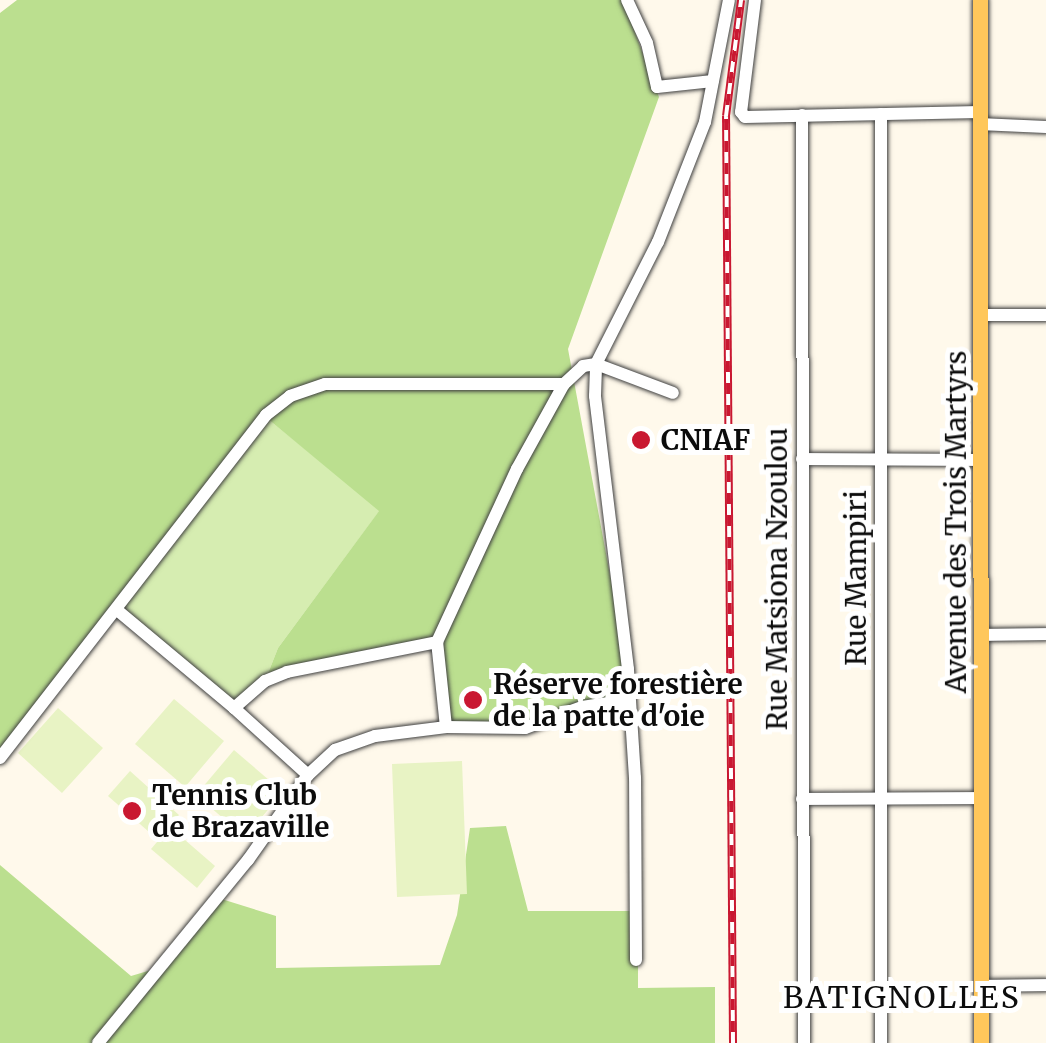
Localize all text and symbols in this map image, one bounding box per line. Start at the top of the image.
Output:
street label: Avenue des Trois Martyrs [939,351,973,693]
place label: CNIAF [661,423,750,457]
street label: Rue Matsiona Nzoulou [760,428,794,730]
marker: CNIAF [630,429,652,451]
street label: Rue Mampiri [839,490,873,666]
place label: Réserve forestière de la patte d'oie [493,667,743,733]
marker: Réserve forestière de la patte d'oie [462,689,484,711]
place label: Tennis Club de Brazaville [152,778,329,844]
marker: Tennis Club de Brazaville [121,800,143,822]
district label: BATIGNOLLES [783,979,1021,1015]

